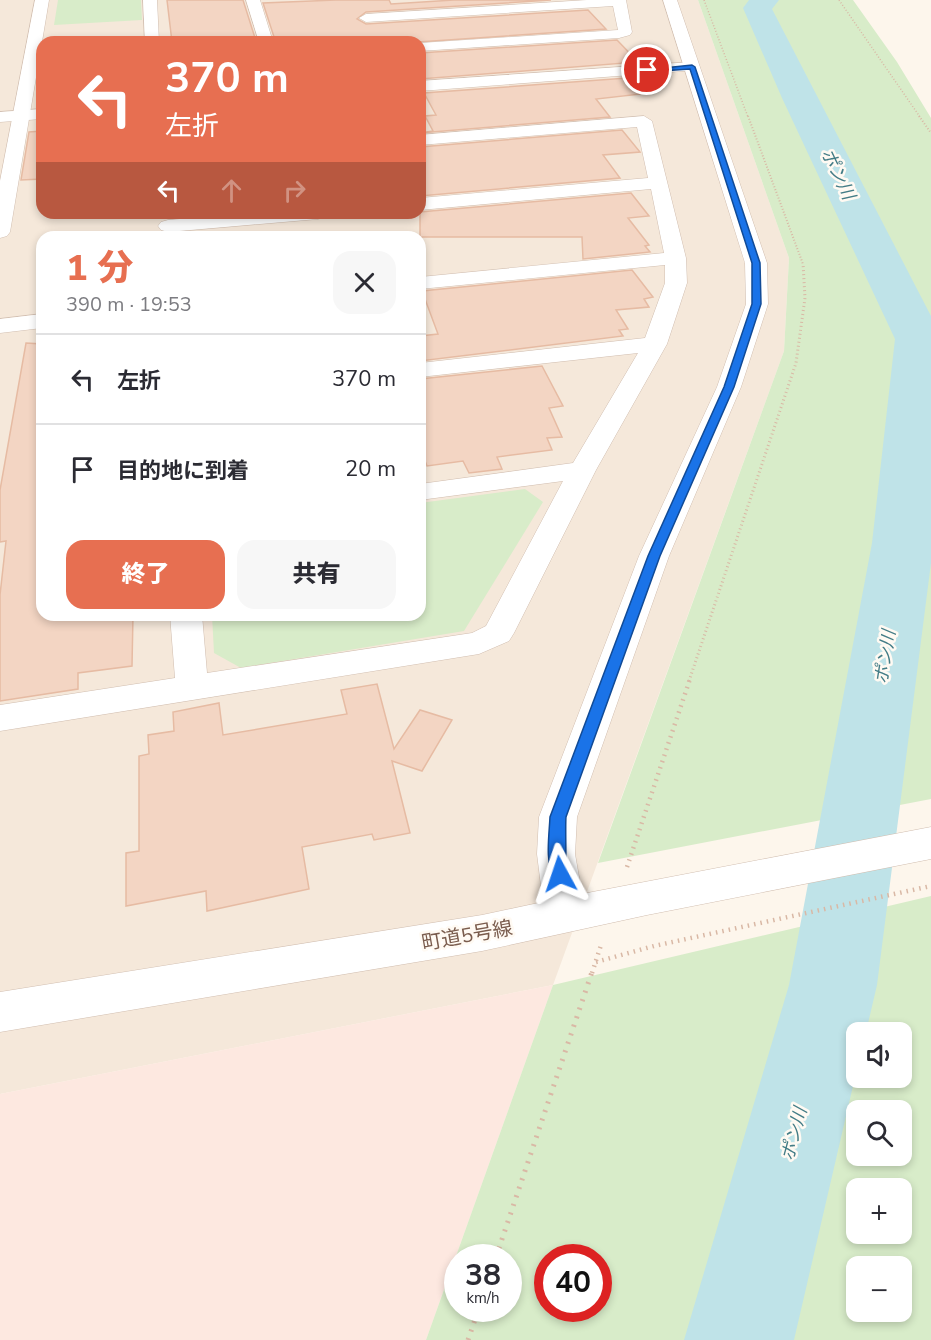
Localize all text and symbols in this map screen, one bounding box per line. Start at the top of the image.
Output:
pin [621,44,672,95]
text: 370 m [165,50,289,107]
icon: arrive [630,53,663,86]
icon: left [66,60,144,138]
text: 左折 [165,108,219,145]
water label: ポン川 [815,144,861,205]
icon: left [152,174,185,207]
icon: ahead [215,174,248,207]
icon: right [278,174,311,207]
text: 1 分 [66,244,134,293]
button: close [333,251,396,314]
text: 390 m · 19:53 [66,291,192,318]
icon: left [66,363,99,396]
text: 370 m [332,364,396,394]
text: 左折 [117,366,161,396]
icon: arrive [66,453,99,486]
text: 20 m [345,454,396,484]
text: 目的地に到着 [117,456,249,486]
button: 終了 [66,540,225,609]
button: 共有 [237,540,396,609]
water label: ポン川 [869,626,901,686]
position arrow [528,842,592,906]
street label: 町道5号線 [419,914,515,957]
map controls [846,1022,912,1322]
button: sound [846,1022,912,1088]
button: search [846,1100,912,1166]
water label: ポン川 [775,1103,813,1163]
button: + [846,1178,912,1244]
speed limit sign: 40 [534,1244,612,1322]
text: 38 [465,1255,501,1296]
button: − [846,1256,912,1322]
text: km/h [466,1288,500,1308]

